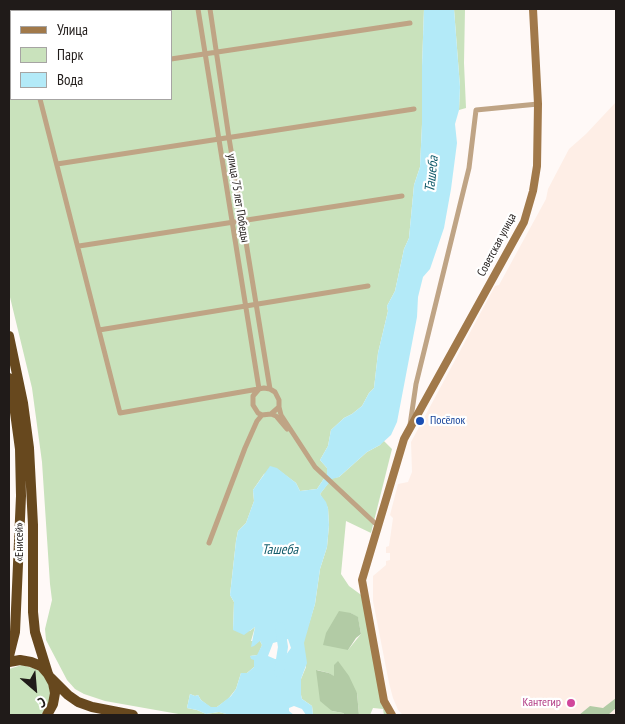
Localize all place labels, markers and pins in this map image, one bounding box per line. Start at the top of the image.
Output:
place label: Посёлок [430,414,465,428]
marker: Посёлок [414,415,426,427]
place label: Кантегир [522,696,561,710]
marker: Кантегир [565,697,577,709]

